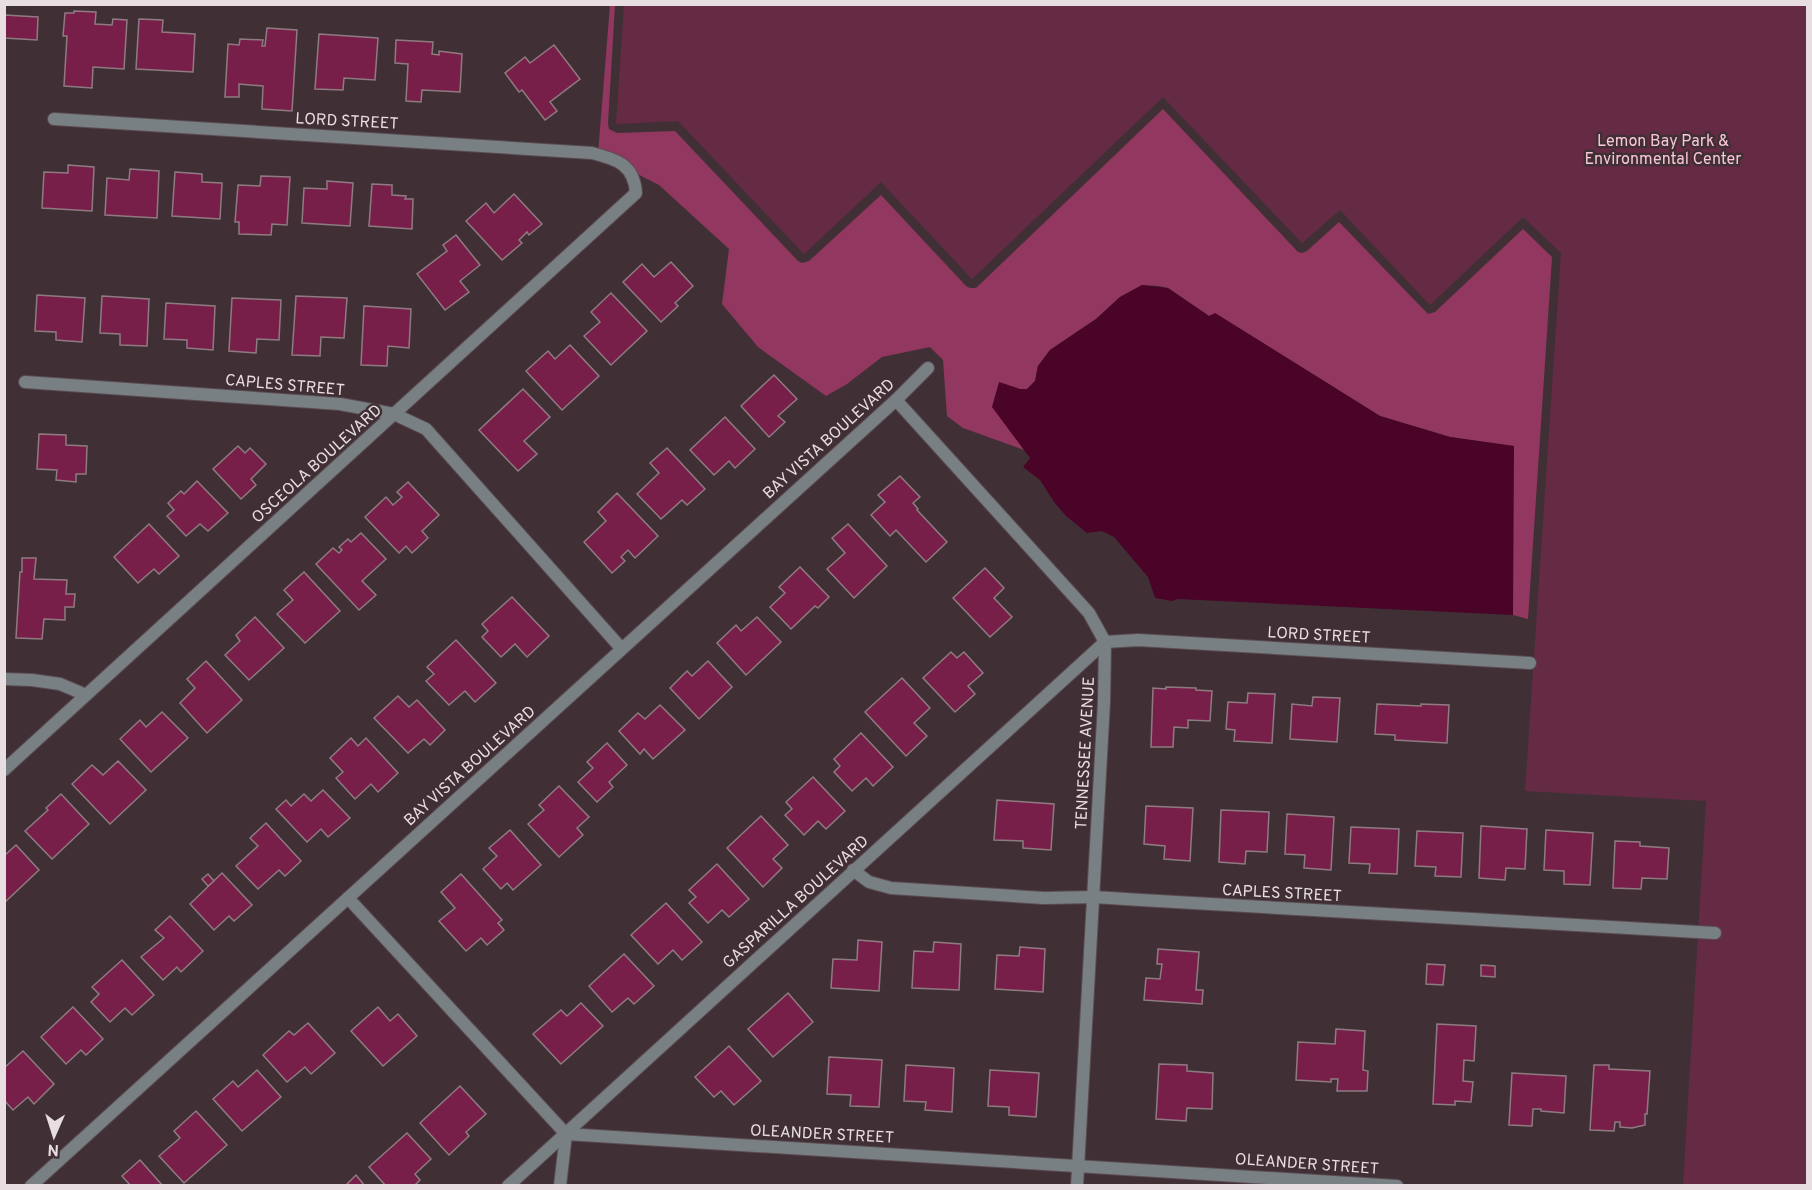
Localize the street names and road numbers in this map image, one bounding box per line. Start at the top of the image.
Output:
street label: LORD STREET [295,109,399,135]
street label: CAPLES STREET [224,371,345,401]
street label: BAY VISTA BOULEVARD [759,375,899,504]
street label: OSCEOLA BOULEVARD [248,401,387,528]
street label: LORD STREET [1267,623,1371,649]
street label: TENNESSEE AVENUE [1072,676,1100,830]
street label: BAY VISTA BOULEVARD [400,702,540,831]
street label: GASPARILLA BOULEVARD [719,832,873,973]
street label: CAPLES STREET [1221,881,1342,907]
street label: OLEANDER STREET [749,1121,894,1149]
street label: OLEANDER STREET [1234,1150,1380,1180]

